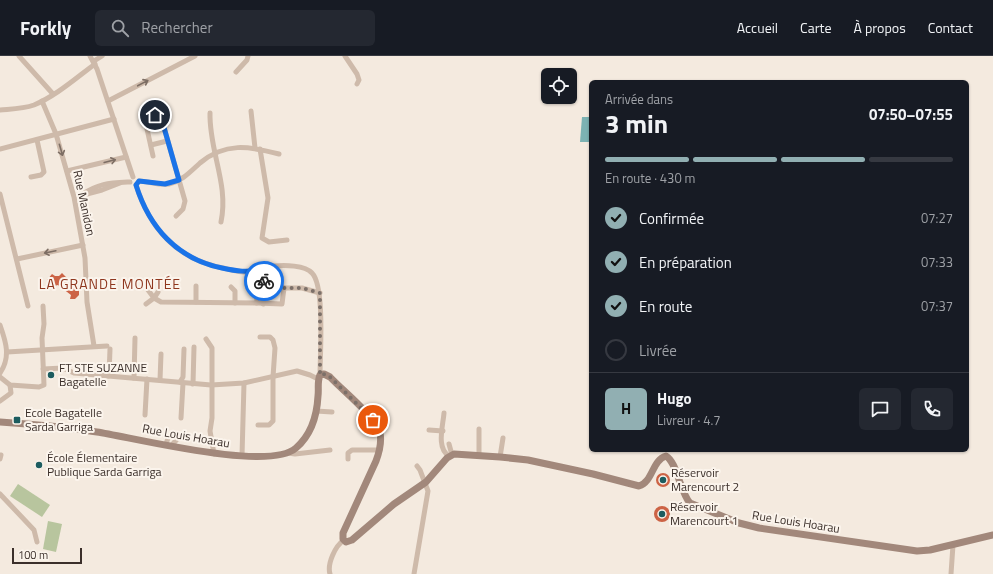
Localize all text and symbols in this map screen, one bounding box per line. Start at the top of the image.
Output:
search box [95,10,375,46]
text: Forkly [20,13,71,42]
text: Rechercher [141,16,213,39]
icon: search [109,17,131,39]
text: Accueil [737,17,778,38]
text: Carte [800,17,832,38]
text: À propos [854,17,906,38]
text: Contact [928,17,973,38]
map controls [541,68,577,104]
button: locate [541,68,577,104]
one-way arrow [137,79,149,87]
text: Arrivée dans [605,89,673,109]
pin [138,98,172,132]
text: 07:50–07:55 [869,103,953,126]
icon: home [144,104,166,126]
text: 3 min [605,104,668,143]
one-way arrow [58,143,65,156]
one-way arrow [104,156,117,164]
street label: Rue Manidon [68,168,101,238]
text: En route · 430 m [605,168,695,188]
icon: check [605,207,627,229]
text: Confirmée [639,207,704,230]
text: 07:27 [921,208,953,228]
one-way arrow [44,248,57,256]
icon: check [605,251,627,273]
text: En préparation [639,251,732,274]
text: 07:33 [921,252,953,272]
courier [244,261,284,301]
icon: bike [253,270,275,292]
district label: LA GRANDE MONTÉE [39,273,181,294]
icon: check [605,295,627,317]
text: En route [639,295,692,318]
text: 07:37 [921,296,953,316]
text: Livrée [639,339,677,362]
place label: FT STE SUZANNE Bagatelle [59,358,147,391]
marker: FT STE SUZANNE Bagatelle [46,370,56,380]
text: Hugo [657,387,691,410]
button: chat [859,388,901,430]
button: phone [911,388,953,430]
text: H [621,397,631,420]
place label: Ecole Bagatelle Sarda Garriga [25,403,102,436]
pin [356,403,390,437]
icon: bag [362,409,384,431]
text: Livreur · 4.7 [657,410,721,430]
marker: Ecole Bagatelle Sarda Garriga [12,415,22,425]
street label: Rue Louis Hoarau [141,418,231,453]
place label: École Élementaire Publique Sarda Garriga [47,448,162,481]
marker: École Élementaire Publique Sarda Garriga [34,460,44,470]
place label: Réservoir Marencourt 2 [671,463,739,496]
marker: Réservoir Marencourt 2 [658,475,668,485]
place label: Réservoir Marencourt 1 [670,497,738,530]
street label: Rue Louis Hoarau [751,505,841,538]
marker: Réservoir Marencourt 1 [657,509,667,519]
scale bar [12,546,82,565]
text: 100 m [18,547,48,563]

